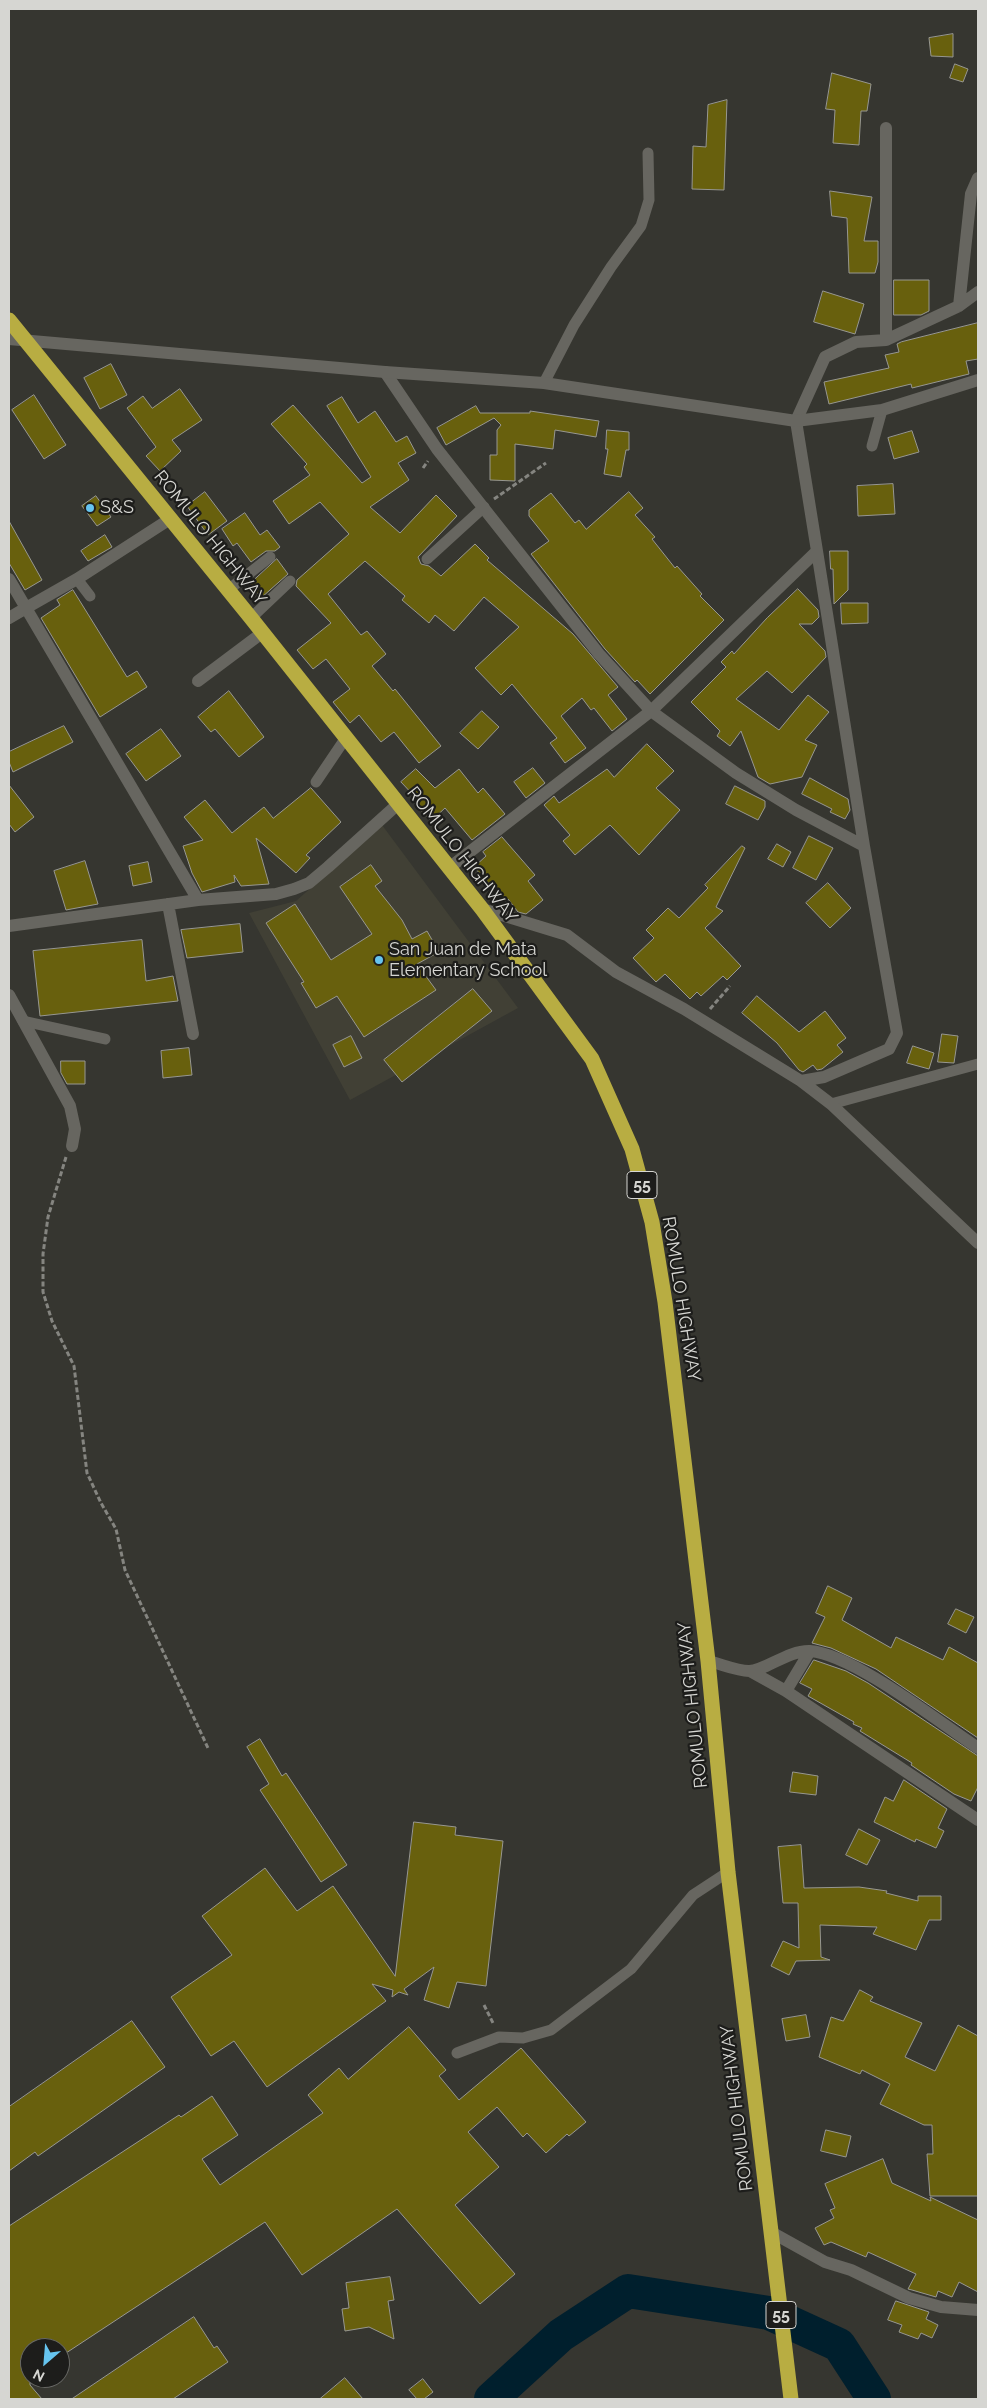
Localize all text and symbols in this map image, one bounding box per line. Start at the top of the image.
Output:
street label: ROMULO HIGHWAY [149,466,271,610]
place label: S&S [100,497,134,519]
marker: S&S [84,502,96,514]
street label: ROMULO HIGHWAY [402,783,522,927]
place label: San Juan de Mata Elementary School [389,939,547,982]
marker: San Juan de Mata Elementary School [373,954,385,966]
road number: 55 [627,1172,657,1198]
street label: ROMULO HIGHWAY [657,1215,705,1383]
street label: ROMULO HIGHWAY [674,1621,712,1789]
street label: ROMULO HIGHWAY [716,2024,758,2192]
road number: 55 [766,2302,796,2328]
north arrow [20,2338,70,2388]
text: N [30,2366,47,2385]

